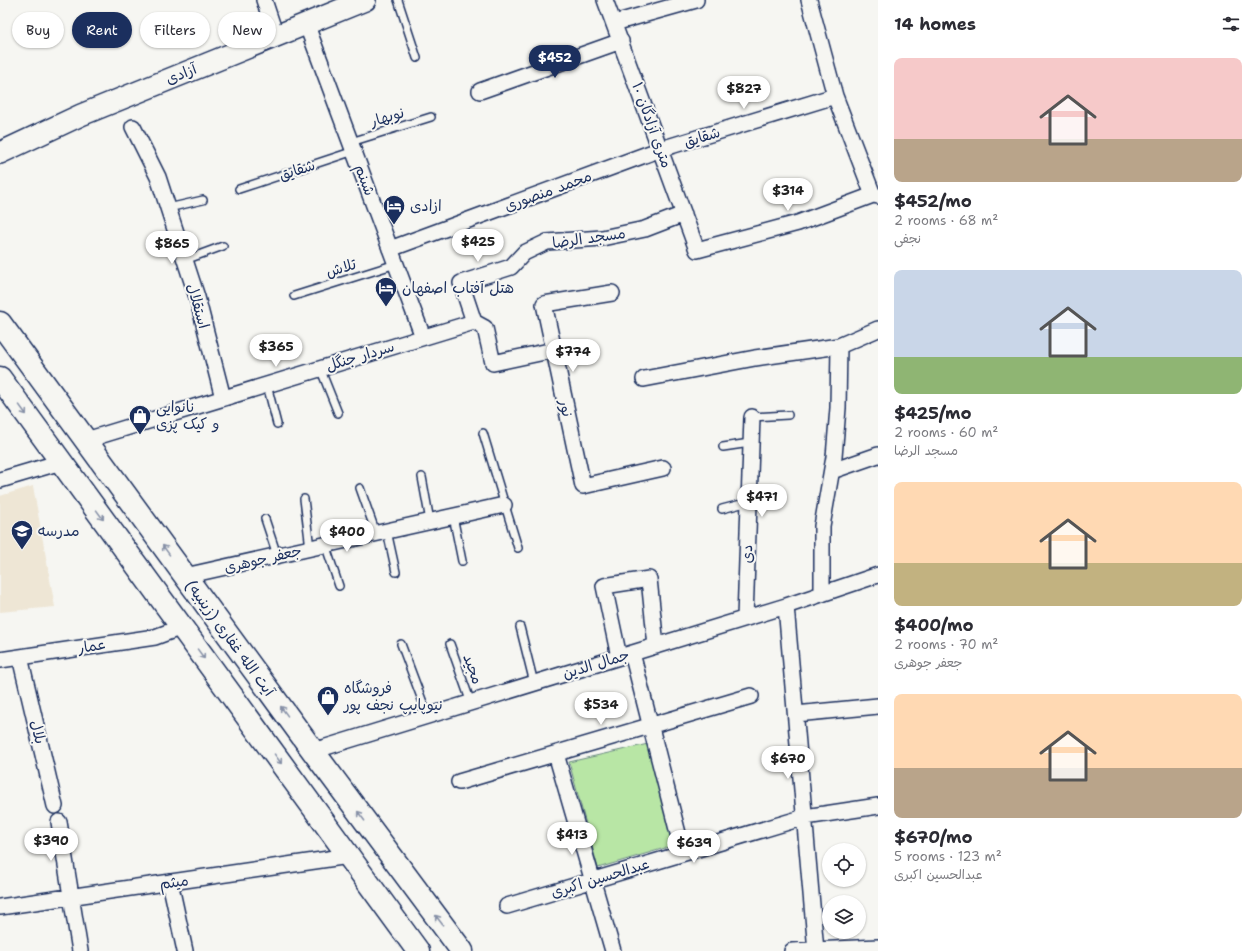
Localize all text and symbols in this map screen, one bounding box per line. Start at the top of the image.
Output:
chip: Buy [12,12,64,48]
chip: Rent [72,12,132,48]
chip: Filters [140,12,210,48]
chip: New [218,12,276,48]
text: 14 homes [894,13,976,35]
icon: filters [1220,13,1242,35]
pin: $452 [531,45,579,79]
text: $452 [538,49,572,66]
street label: آزادی [163,58,201,89]
pin: $827 [720,76,768,110]
street label: ۱۰ متری آزادگان [627,79,677,171]
text: $827 [726,80,762,97]
icon: home [1032,84,1104,156]
street label: نوبهار [366,102,407,132]
street label: شقایق [681,122,723,152]
street label: شقایق [276,155,318,185]
street label: شبنم [348,162,380,199]
street label: محمد منصوری [502,166,594,216]
pin: $314 [764,178,812,212]
text: $314 [772,182,804,199]
text: $452/mo [894,190,972,212]
hotel icon: ازادی [381,193,407,226]
place label: ازادی [410,196,442,216]
text: 2 rooms · 68 m² [894,212,998,229]
street label: مسجد الرضا [551,223,627,253]
pin: $425 [454,229,502,263]
text: نجفی [894,230,921,247]
pin: $865 [148,231,196,265]
text: $425 [461,233,495,250]
text: $865 [154,235,190,252]
street label: تلاش [323,254,359,282]
hotel icon: هتل آفتاب اصفهان [373,275,399,308]
place label: هتل آفتاب اصفهان [402,278,514,298]
street label: استقلال [182,281,214,331]
icon: home [1032,296,1104,368]
pin: $365 [252,334,300,368]
street label: سردار جنگل [323,336,397,376]
text: $365 [258,338,294,355]
pin: $774 [549,339,597,373]
text: $774 [555,343,591,360]
street label: نور [554,396,578,419]
place label: نانوایی و کیک پزی [156,397,219,434]
text: $425/mo [894,402,972,424]
shop icon: نانوایی و کیک پزی [127,403,153,436]
one-way arrow [19,404,27,415]
text: 2 rooms · 60 m² [894,424,998,441]
text: مسجد الرضا [894,442,958,459]
pin: $471 [738,484,786,518]
text: $471 [746,488,778,505]
icon: home [1032,508,1104,580]
one-way arrow [96,509,104,520]
school or university icon: مدرسه [9,518,35,551]
pin: $400 [323,519,371,553]
place label: مدرسه [38,521,79,541]
text: $400 [329,523,365,540]
street label: جعفر جوهری [222,540,304,578]
one-way arrow [161,544,170,555]
street label: دی [737,544,757,564]
street label: آیت الله غفاری (زینبیه) [181,576,280,701]
text: $400/mo [894,614,974,636]
street label: عمار [75,634,108,658]
text: 2 rooms · 70 m² [894,636,998,653]
street label: جمال الدین [560,644,632,684]
one-way arrow [197,648,205,659]
street label: مجید [458,651,488,687]
text: جعفر جوهری [894,654,962,671]
place label: فروشگاه نیوپایپ نجف پور [343,678,443,715]
shop icon: فروشگاه نیوپایپ نجف پور [315,684,341,717]
pin: $534 [577,692,625,726]
text: $534 [583,696,619,713]
one-way arrow [279,706,288,717]
street label: بلال [26,718,50,746]
icon: home [1032,720,1104,792]
pin: $670 [764,746,812,780]
text: $670 [770,750,806,767]
one-way arrow [274,753,282,764]
one-way arrow [357,810,365,821]
pin: $413 [548,822,596,856]
text: $413 [556,826,588,843]
text: $670/mo [894,826,973,848]
pin: $390 [27,828,75,862]
pin: $639 [670,830,718,864]
text: $390 [33,832,69,849]
text: $639 [676,834,712,851]
map controls [822,843,866,939]
button: locate [822,843,866,887]
text: 5 rooms · 123 m² [894,848,1002,865]
street label: عبدالحسین اکبری [548,854,652,902]
text: عبدالحسین اکبری [894,866,983,883]
street label: میثم [158,870,190,896]
button: layers [822,895,866,939]
one-way arrow [434,914,443,925]

